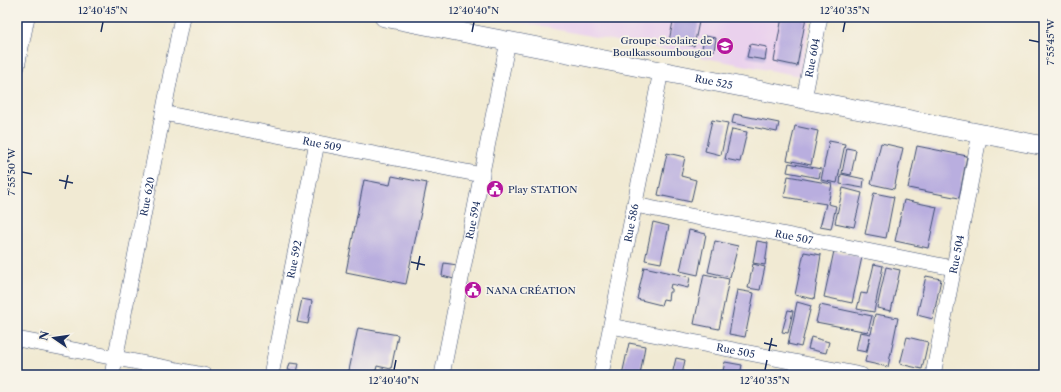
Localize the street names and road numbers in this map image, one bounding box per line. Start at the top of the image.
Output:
street label: Rue 604 [802,37,823,79]
street label: Rue 525 [694,72,734,92]
street label: Rue 509 [301,134,343,155]
street label: Rue 620 [137,176,158,217]
street label: Rue 594 [463,200,483,240]
street label: Rue 586 [621,203,642,243]
street label: Rue 507 [774,227,814,247]
street label: Rue 504 [947,234,967,275]
street label: Rue 592 [284,239,305,280]
street label: Rue 505 [715,341,756,361]

